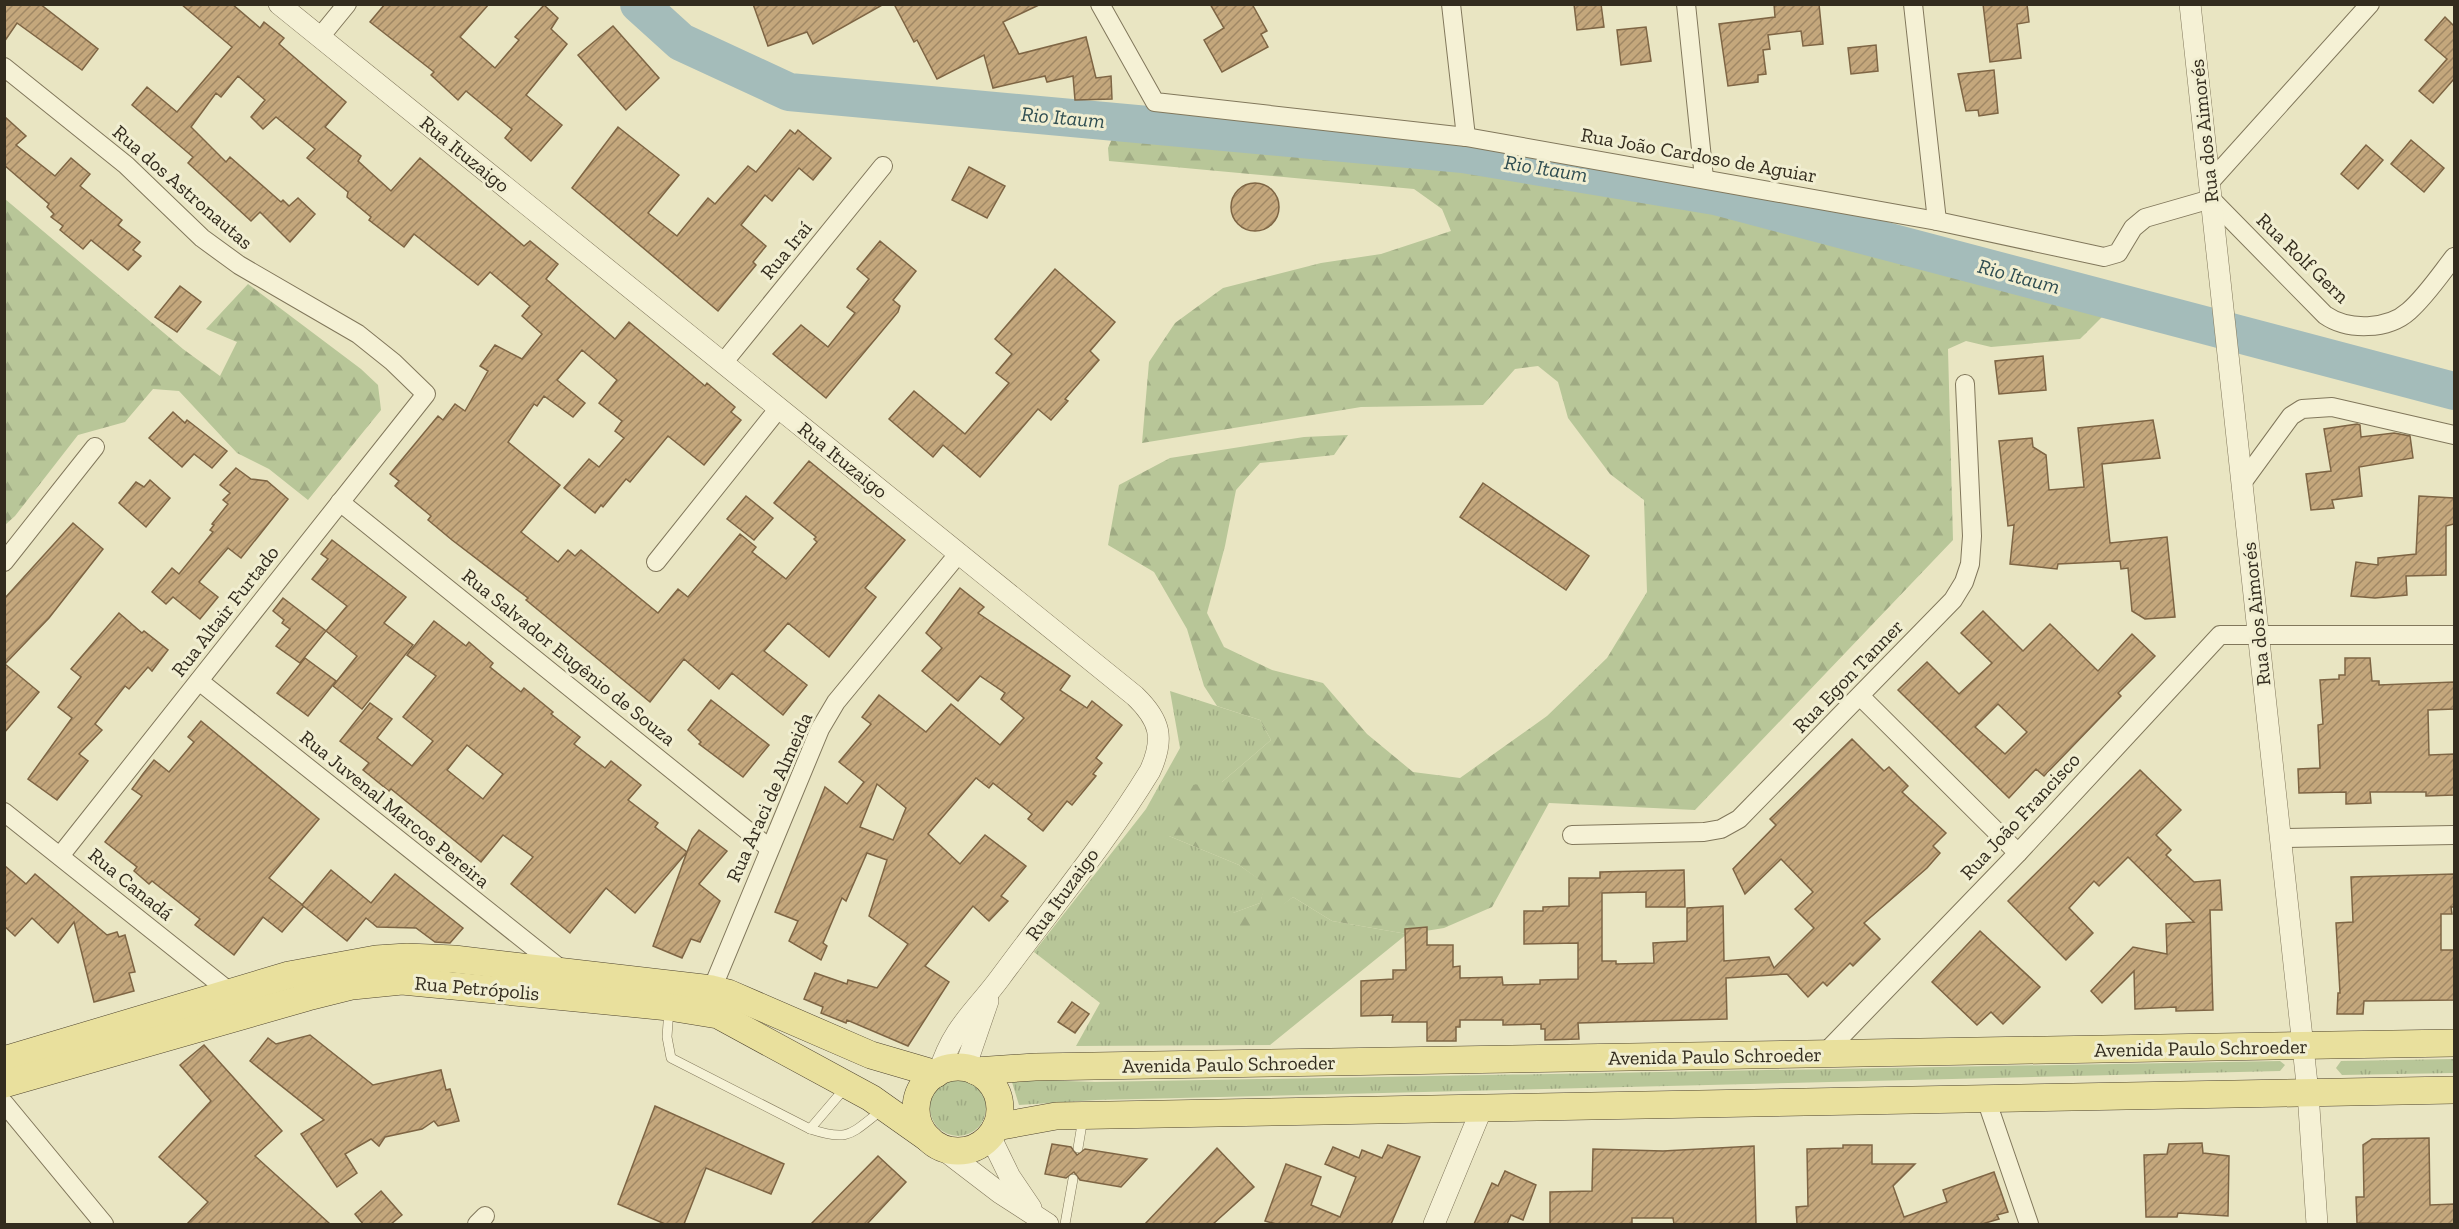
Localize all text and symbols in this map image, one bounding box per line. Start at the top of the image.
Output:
street label: Rua dos Aimorés [2185,58,2223,204]
water label: Rio Itaum [1020,101,1106,133]
street label: Rua Ituzaigo [415,111,515,197]
street label: Rua dos Astronautas [108,120,258,254]
street label: Rua João Cardoso de Aguiar [1579,122,1819,188]
water label: Rio Itaum [1503,149,1589,187]
street label: Rua Rolf Gern [2252,208,2355,308]
street label: Rua Iraí [755,216,817,284]
water label: Rio Itaum [1975,253,2063,299]
street label: Rua Ituzaigo [793,417,893,503]
street label: Rua Altair Furtado [166,541,284,681]
street label: Rua dos Aimorés [2237,541,2275,687]
street label: Rua Salvador Eugênio de Souza [457,563,681,751]
street label: Rua Egon Tanner [1788,614,1908,738]
street label: Rua Araci de Almeida [721,708,817,885]
street label: Rua Juvenal Marcos Pereira [295,725,495,893]
street label: Rua João Francisco [1955,748,2085,884]
street label: Rua Canadá [84,843,178,926]
street label: Rua Ituzaigo [1020,843,1104,945]
street label: Rua Petrópolis [414,971,540,1005]
street label: Avenida Paulo Schroeder [2094,1034,2308,1062]
street label: Avenida Paulo Schroeder [1608,1042,1822,1070]
street label: Avenida Paulo Schroeder [1122,1050,1336,1078]

